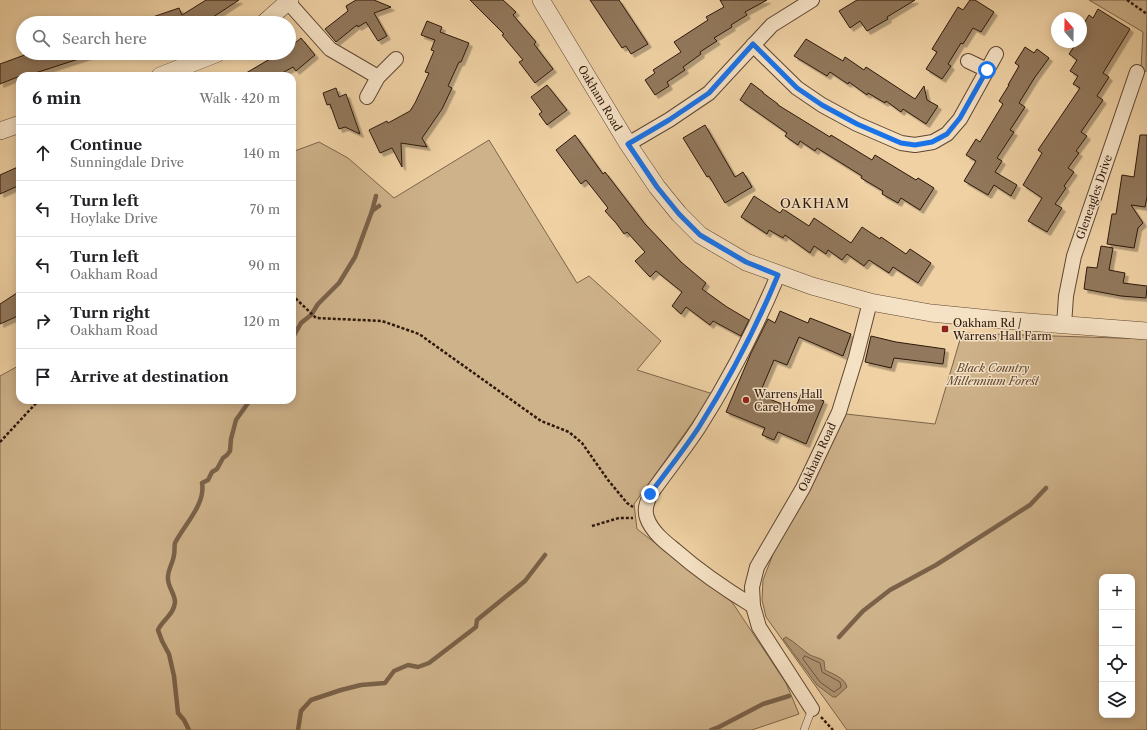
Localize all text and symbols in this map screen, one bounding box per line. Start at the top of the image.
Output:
north arrow [1051,12,1087,48]
search box [16,16,296,60]
icon: search [30,27,52,49]
text: Search here [62,29,147,48]
route start [978,61,996,79]
street label: Oakham Road [575,63,625,134]
text: 6 min [32,88,81,108]
text: Walk · 420 m [200,90,280,106]
text: Continue [70,135,142,154]
icon: ahead [32,142,54,164]
text: 140 m [243,145,280,161]
street label: Gleneagles Drive [1073,153,1115,241]
text: Sunningdale Drive [70,154,184,170]
text: Turn left [70,191,139,210]
district label: OAKHAM [780,195,850,211]
icon: left [32,198,54,220]
text: 70 m [250,201,280,217]
text: Hoylake Drive [70,210,158,226]
text: Turn left [70,247,139,266]
icon: left [32,254,54,276]
text: 90 m [249,257,280,273]
text: Oakham Road [70,266,158,282]
text: Turn right [70,303,150,322]
icon: right [32,310,54,332]
text: 120 m [243,313,280,329]
place label: Oakham Rd / Warrens Hall Farm [952,316,1053,343]
text: Oakham Road [70,322,158,338]
marker: Oakham Rd / Warrens Hall Farm [940,324,950,334]
park label: Black Country Millennium Forest [945,361,1040,388]
icon: arrive [32,366,54,388]
text: Arrive at destination [70,367,229,386]
place label: Warrens Hall Care Home [753,387,823,414]
marker: Warrens Hall Care Home [741,395,751,405]
street label: Oakham Road [795,420,839,494]
route end [641,485,659,503]
map controls [1099,574,1135,718]
button: + [1099,574,1135,610]
button: − [1099,610,1135,646]
button: locate [1099,646,1135,682]
button: layers [1099,682,1135,718]

